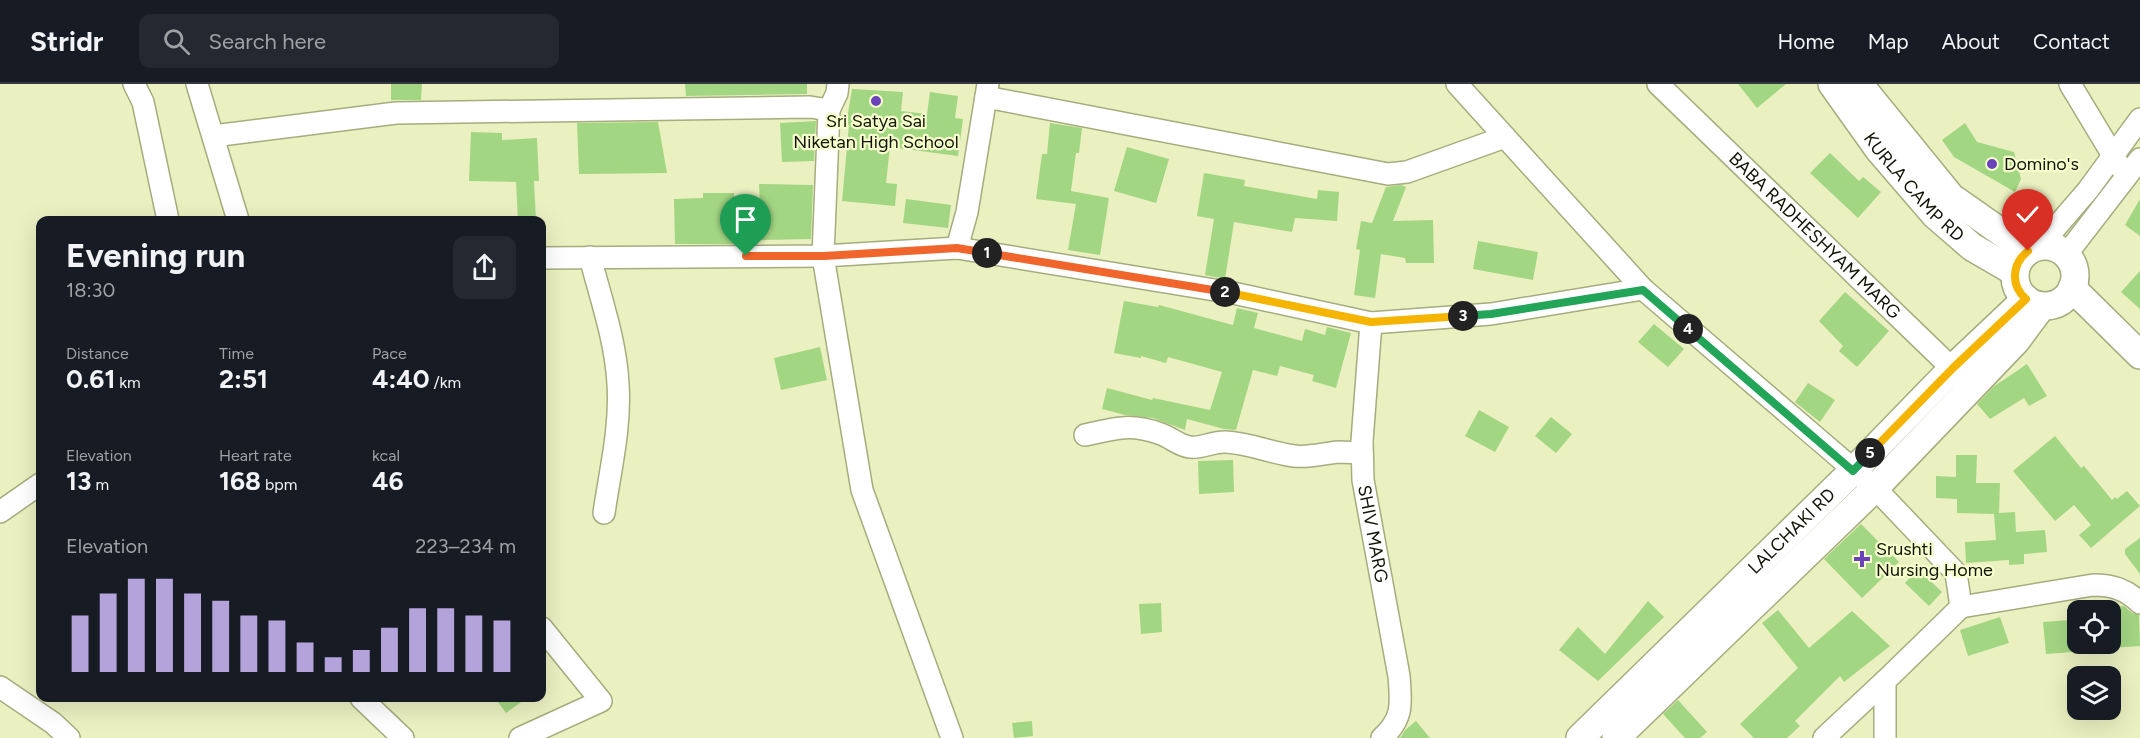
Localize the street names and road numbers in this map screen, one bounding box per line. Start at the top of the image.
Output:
street label: KURLA CAMP RD [1859,128,1969,246]
street label: BABA RADHESHYAM MARG [1724,147,1905,324]
street label: SHIV MARG [1353,483,1393,585]
street label: LALCHAKI RD [1743,483,1840,579]

